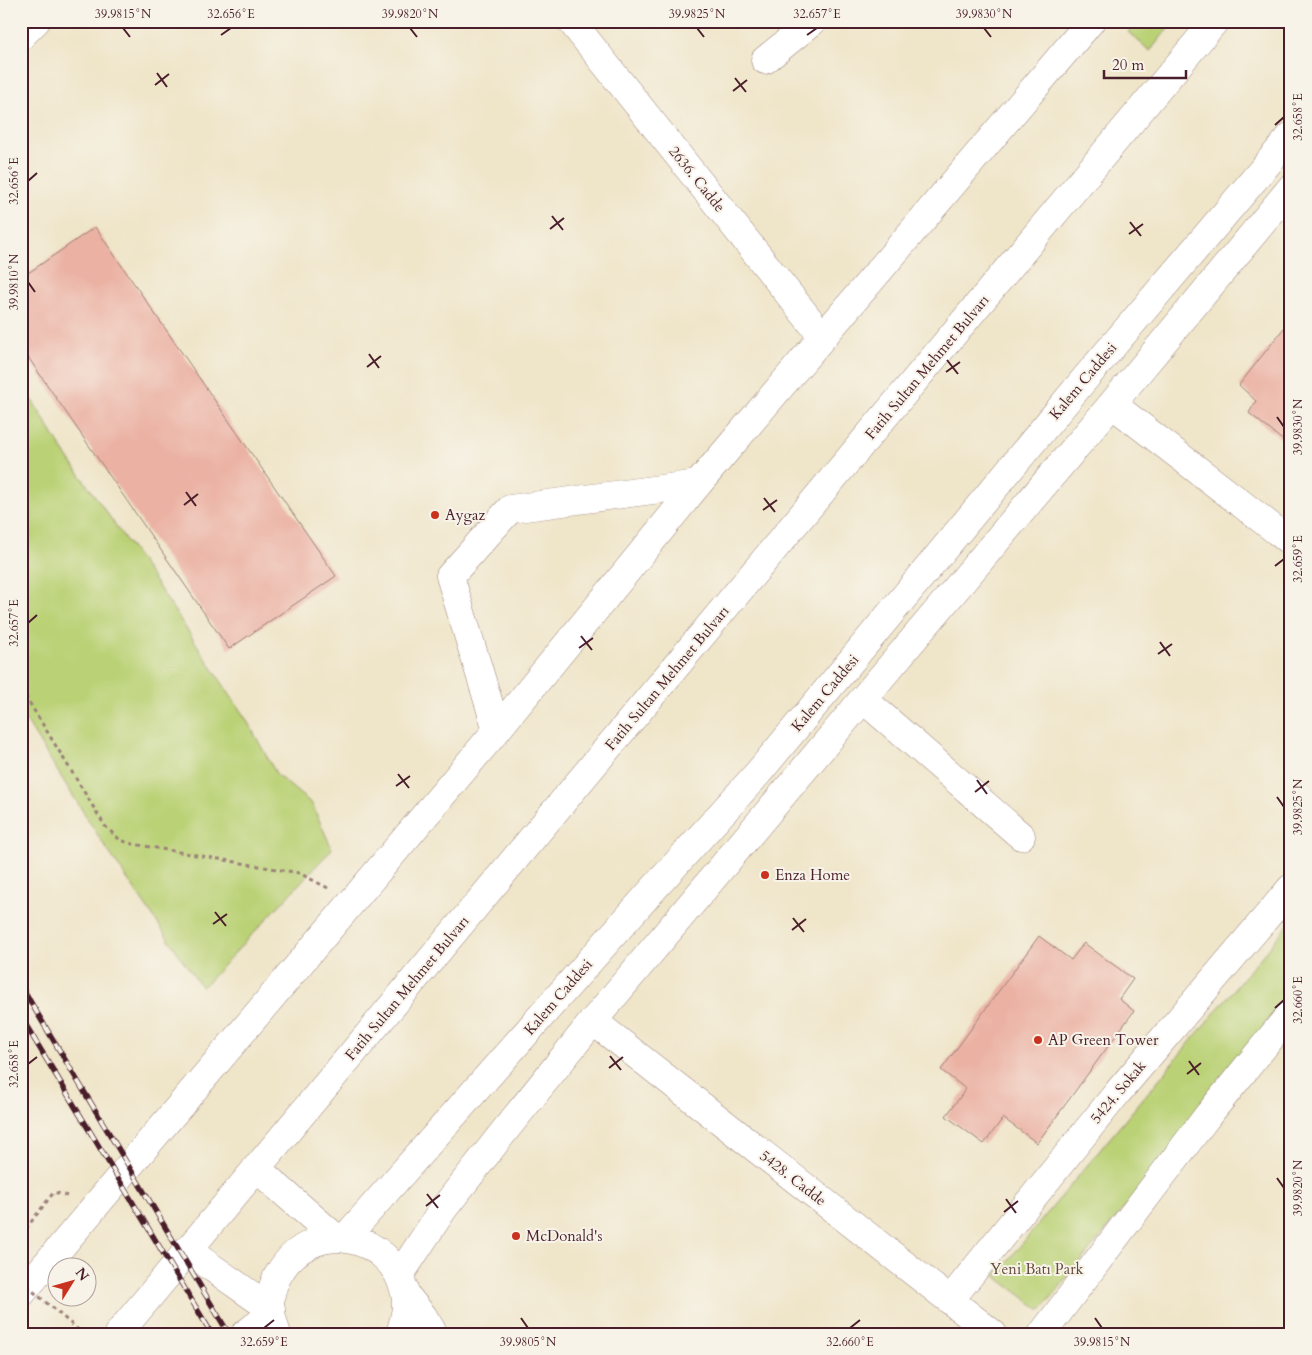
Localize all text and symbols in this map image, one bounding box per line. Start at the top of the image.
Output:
text: 39.9815°N [95,6,152,22]
text: 32.656°E [207,6,255,22]
text: 39.9820°N [382,6,439,22]
text: 39.9825°N [669,6,726,22]
text: 32.657°E [793,6,841,22]
text: 39.9830°N [956,6,1013,22]
scale bar [1104,48,1187,80]
text: 20 m [1112,55,1144,75]
text: 32.658°E [1290,93,1306,141]
street label: 2636. Cadde [664,142,730,216]
text: 32.656°E [6,157,22,205]
text: 39.9810°N [6,253,22,310]
street label: Fatih Sultan Mehmet Bulvarı [861,290,993,444]
street label: Kalem Caddesi [1045,338,1121,424]
text: 39.9830°N [1290,398,1306,455]
place label: Aygaz [445,505,485,525]
marker: Aygaz [429,509,441,521]
text: 32.659°E [1290,535,1306,583]
text: 32.657°E [6,599,22,647]
street label: Fatih Sultan Mehmet Bulvarı [601,601,733,755]
street label: Kalem Caddesi [787,650,863,736]
text: 39.9825°N [1290,778,1306,835]
place label: Enza Home [775,865,850,885]
marker: Enza Home [759,869,771,881]
street label: Fatih Sultan Mehmet Bulvarı [341,911,473,1065]
street label: Kalem Caddesi [519,955,597,1039]
text: 32.660°E [1290,976,1306,1024]
place label: AP Green Tower [1048,1030,1159,1050]
marker: AP Green Tower [1032,1034,1044,1046]
text: 32.658°E [6,1040,22,1088]
street label: 5424. Sokak [1086,1056,1150,1128]
street label: 5428. Cadde [756,1146,831,1210]
text: 39.9820°N [1290,1159,1306,1216]
place label: McDonald's [526,1226,603,1246]
marker: McDonald's [510,1230,522,1242]
north arrow [48,1258,98,1308]
park label: Yeni Batı Park [990,1259,1084,1279]
text: N [71,1264,93,1285]
text: 32.659°E [240,1334,288,1350]
text: 39.9805°N [500,1334,557,1350]
text: 32.660°E [826,1334,874,1350]
text: 39.9815°N [1074,1334,1131,1350]

